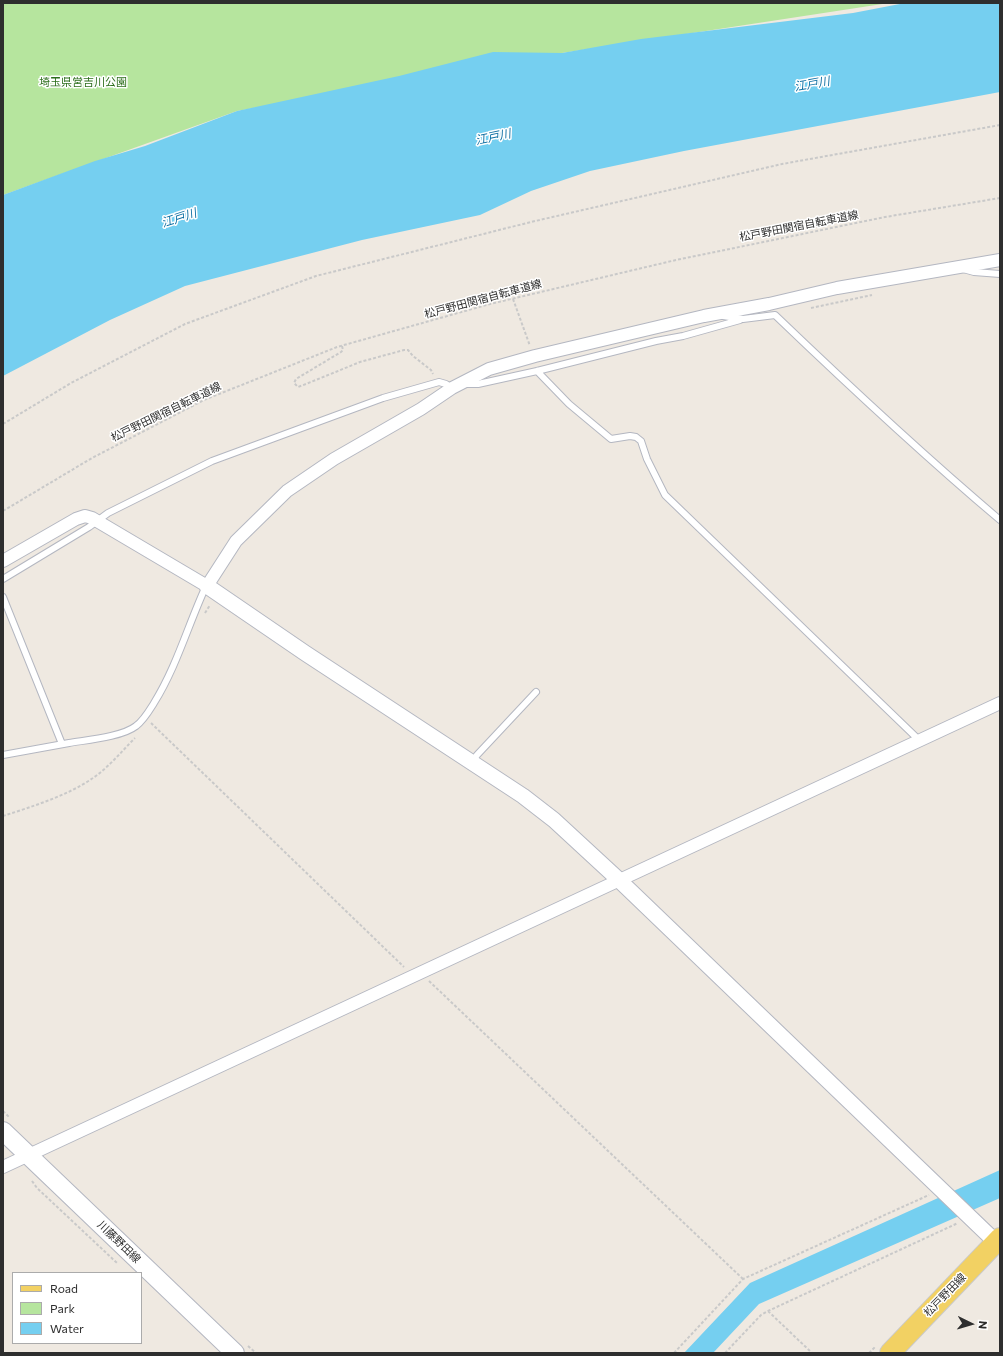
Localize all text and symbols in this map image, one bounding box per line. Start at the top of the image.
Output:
water label: 江戸川 [793,74,831,94]
park label: 埼玉県営吉川公園 [39,75,127,89]
water label: 江戸川 [474,126,512,148]
water label: 江戸川 [160,206,198,230]
street label: 松戸野田関宿自転車道線 [738,208,860,244]
street label: 松戸野田関宿自転車道線 [423,277,543,321]
street label: 松戸野田関宿自転車道線 [109,380,223,444]
street label: 川藤野田線 [95,1218,143,1266]
street label: 松戸野田線 [921,1271,969,1319]
legend [12,1272,142,1344]
text: Road [50,1281,78,1295]
text: Park [50,1301,75,1315]
north arrow [951,1304,991,1344]
text: N [977,1320,990,1330]
text: Water [50,1321,84,1335]

